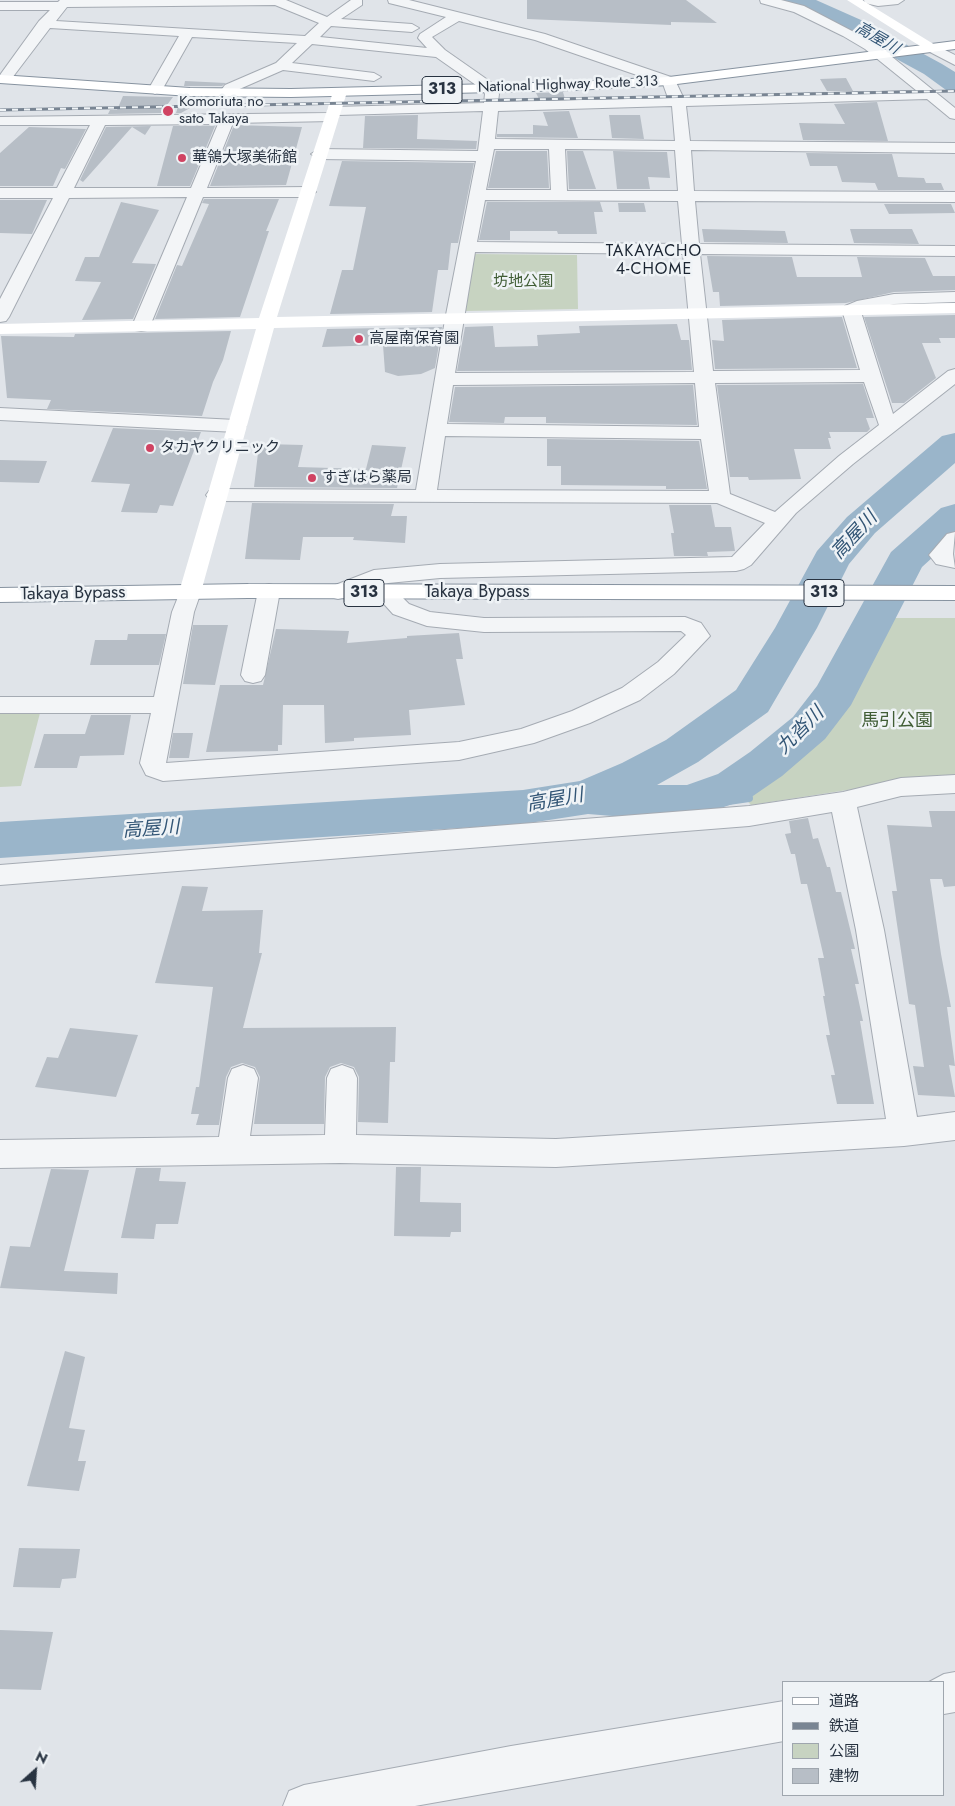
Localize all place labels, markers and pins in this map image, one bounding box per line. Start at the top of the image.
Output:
place label: Komoriuta no sato Takaya [179,93,263,128]
marker: Komoriuta no sato Takaya [161,104,175,118]
place label: 華鴒大塚美術館 [192,149,297,167]
marker: 華鴒大塚美術館 [176,152,188,164]
place label: 高屋南保育園 [369,330,459,348]
marker: 高屋南保育園 [353,333,365,345]
place label: タカヤクリニック [160,439,280,457]
marker: タカヤクリニック [144,442,156,454]
place label: すぎはら薬局 [322,469,412,487]
marker: すぎはら薬局 [306,472,318,484]

